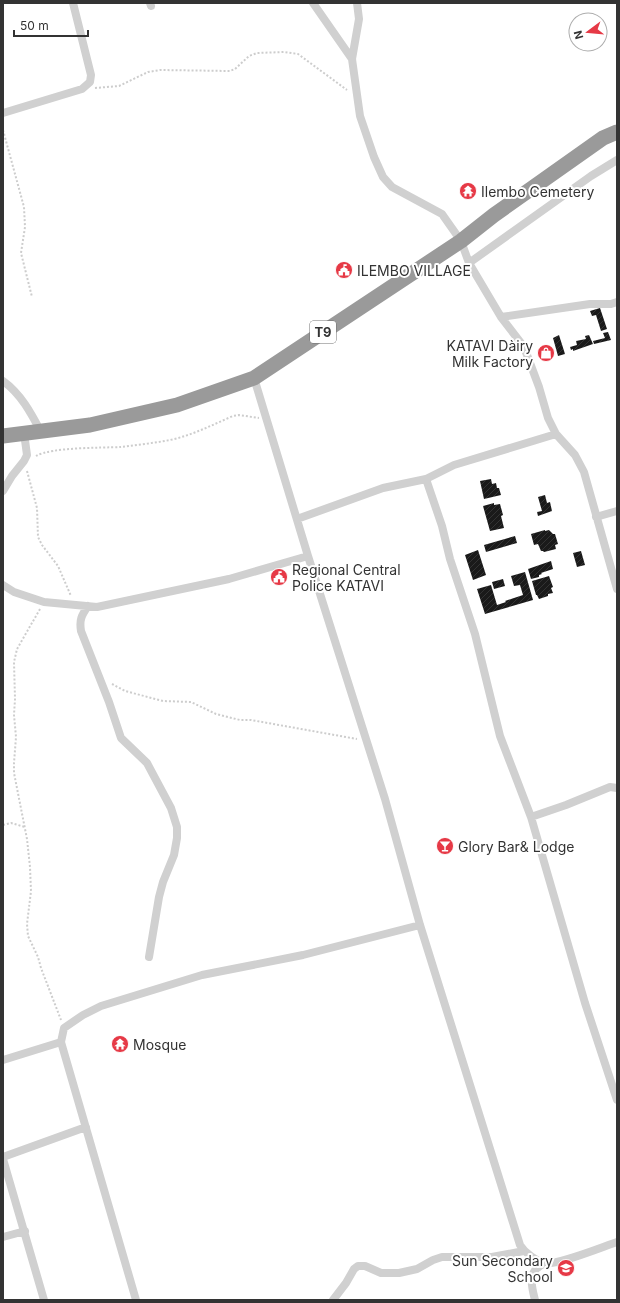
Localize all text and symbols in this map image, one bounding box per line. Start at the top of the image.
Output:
scale bar [14,12,88,38]
north arrow [568,12,608,52]
text: 50 m [20,18,49,33]
text: N [571,29,586,41]
temple icon: Ilembo Cemetery [458,181,478,201]
place label: Ilembo Cemetery [481,183,594,200]
public building icon: ILEMBO VILLAGE [334,260,354,280]
place label: ILEMBO VILLAGE [357,262,471,279]
road number: T9 [310,321,336,343]
place label: KATAVI Dàiry Milk Factory [447,337,533,370]
shop icon: KATAVI Dàiry Milk Factory [536,343,556,363]
place label: Regional Central Police KATAVI [292,561,401,594]
public building icon: Regional Central Police KATAVI [269,567,289,587]
bar icon: Glory Bar& Lodge [435,836,455,856]
place label: Glory Bar& Lodge [458,838,574,855]
temple icon: Mosque [110,1034,130,1054]
place label: Mosque [133,1036,186,1053]
place label: Sun Secondary School [452,1252,553,1285]
school or university icon: Sun Secondary School [556,1258,576,1278]

